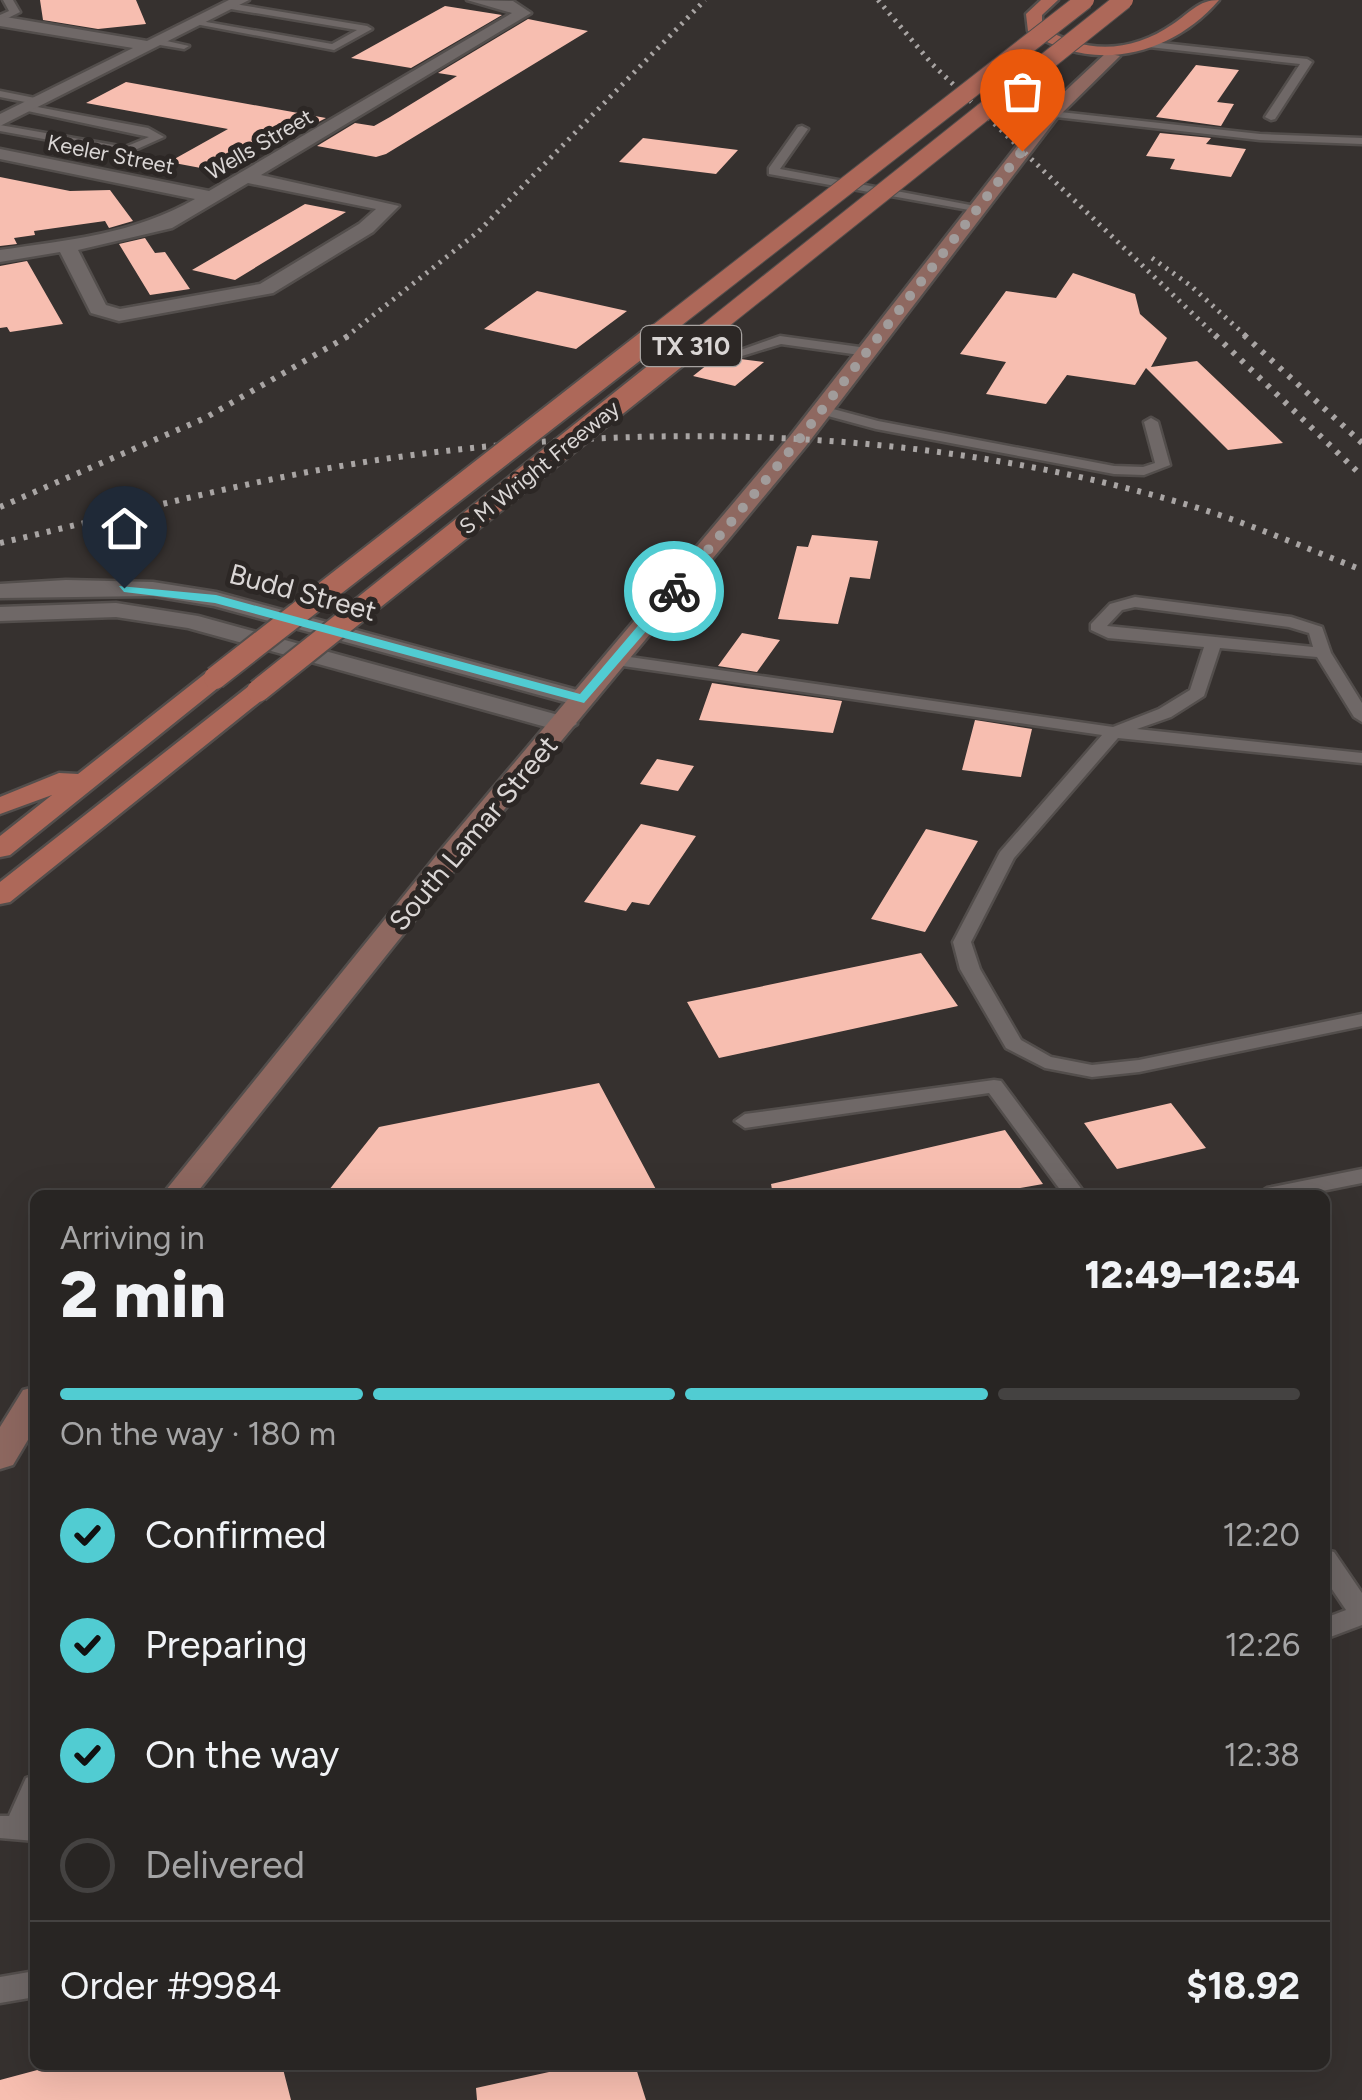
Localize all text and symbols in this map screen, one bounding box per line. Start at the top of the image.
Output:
pin [980,49,1065,152]
icon: bag [995,64,1050,119]
street label: Wells Street [201,103,318,186]
street label: Keeler Street [45,129,177,180]
road number: TX 310 [641,326,741,366]
street label: S M Wright Freeway [454,394,625,540]
pin [82,486,167,589]
icon: home [97,501,152,556]
courier [624,541,724,641]
street label: Budd Street [226,556,380,628]
icon: bike [647,564,702,619]
street label: South Lamar Street [382,729,564,937]
text: Arriving in [60,1219,205,1257]
text: 12:49–12:54 [1084,1252,1300,1298]
text: 2 min [60,1255,226,1333]
text: On the way · 180 m [60,1415,336,1453]
icon: check [60,1508,115,1563]
text: Confirmed [145,1512,327,1558]
text: 12:20 [1222,1516,1300,1554]
icon: check [60,1618,115,1673]
text: Preparing [145,1622,307,1668]
text: 12:26 [1225,1626,1300,1664]
icon: check [60,1728,115,1783]
text: On the way [145,1732,339,1778]
text: 12:38 [1224,1736,1300,1774]
text: Delivered [145,1842,305,1888]
text: Order #9984 [60,1963,281,2009]
text: $18.92 [1186,1963,1300,2009]

